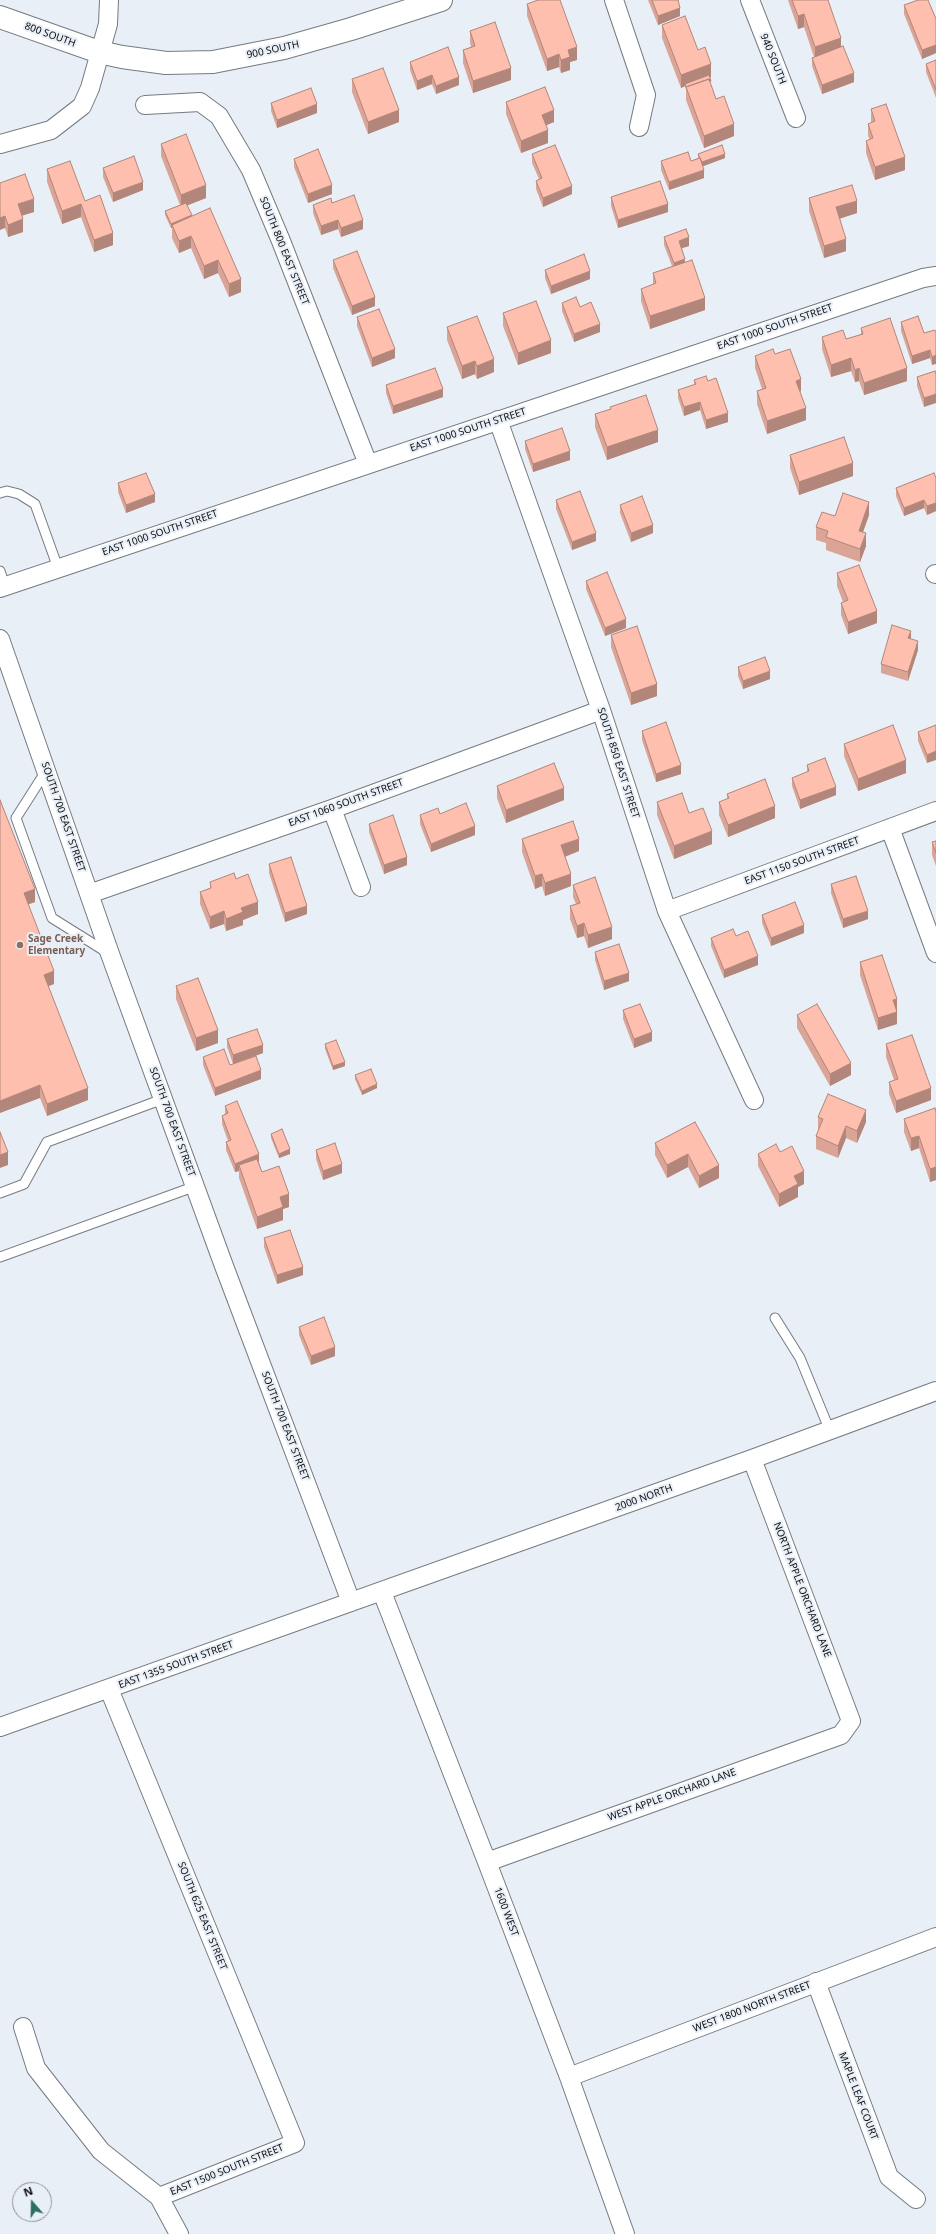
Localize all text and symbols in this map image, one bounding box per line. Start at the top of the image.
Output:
street label: 800 SOUTH [23,20,77,50]
street label: 940 SOUTH [757,32,789,86]
street label: 900 SOUTH [246,39,300,61]
street label: SOUTH 800 EAST STREET [257,195,311,307]
street label: EAST 1000 SOUTH STREET [716,302,834,352]
street label: EAST 1000 SOUTH STREET [409,406,527,454]
street label: EAST 1000 SOUTH STREET [101,508,219,558]
street label: SOUTH 850 EAST STREET [594,706,642,820]
street label: SOUTH 700 EAST STREET [39,760,87,874]
street label: EAST 1060 SOUTH STREET [287,777,405,829]
street label: EAST 1150 SOUTH STREET [743,835,861,887]
place label: Sage Creek Elementary [28,933,85,956]
marker: Sage Creek Elementary [15,940,25,950]
street label: SOUTH 700 EAST STREET [147,1066,197,1178]
street label: SOUTH 700 EAST STREET [259,1370,311,1482]
street label: 2000 NORTH [614,1482,674,1514]
street label: NORTH APPLE ORCHARD LANE [771,1521,833,1659]
street label: EAST 1355 SOUTH STREET [117,1639,235,1691]
street label: WEST APPLE ORCHARD LANE [606,1766,738,1824]
street label: SOUTH 625 EAST STREET [175,1860,229,1972]
street label: 1600 WEST [491,1886,521,1938]
street label: WEST 1800 NORTH STREET [691,1979,813,2035]
street label: MAPLE LEAF COURT [836,2050,880,2142]
street label: EAST 1500 SOUTH STREET [169,2142,285,2198]
north arrow [12,2182,52,2222]
text: N [21,2183,35,2200]

